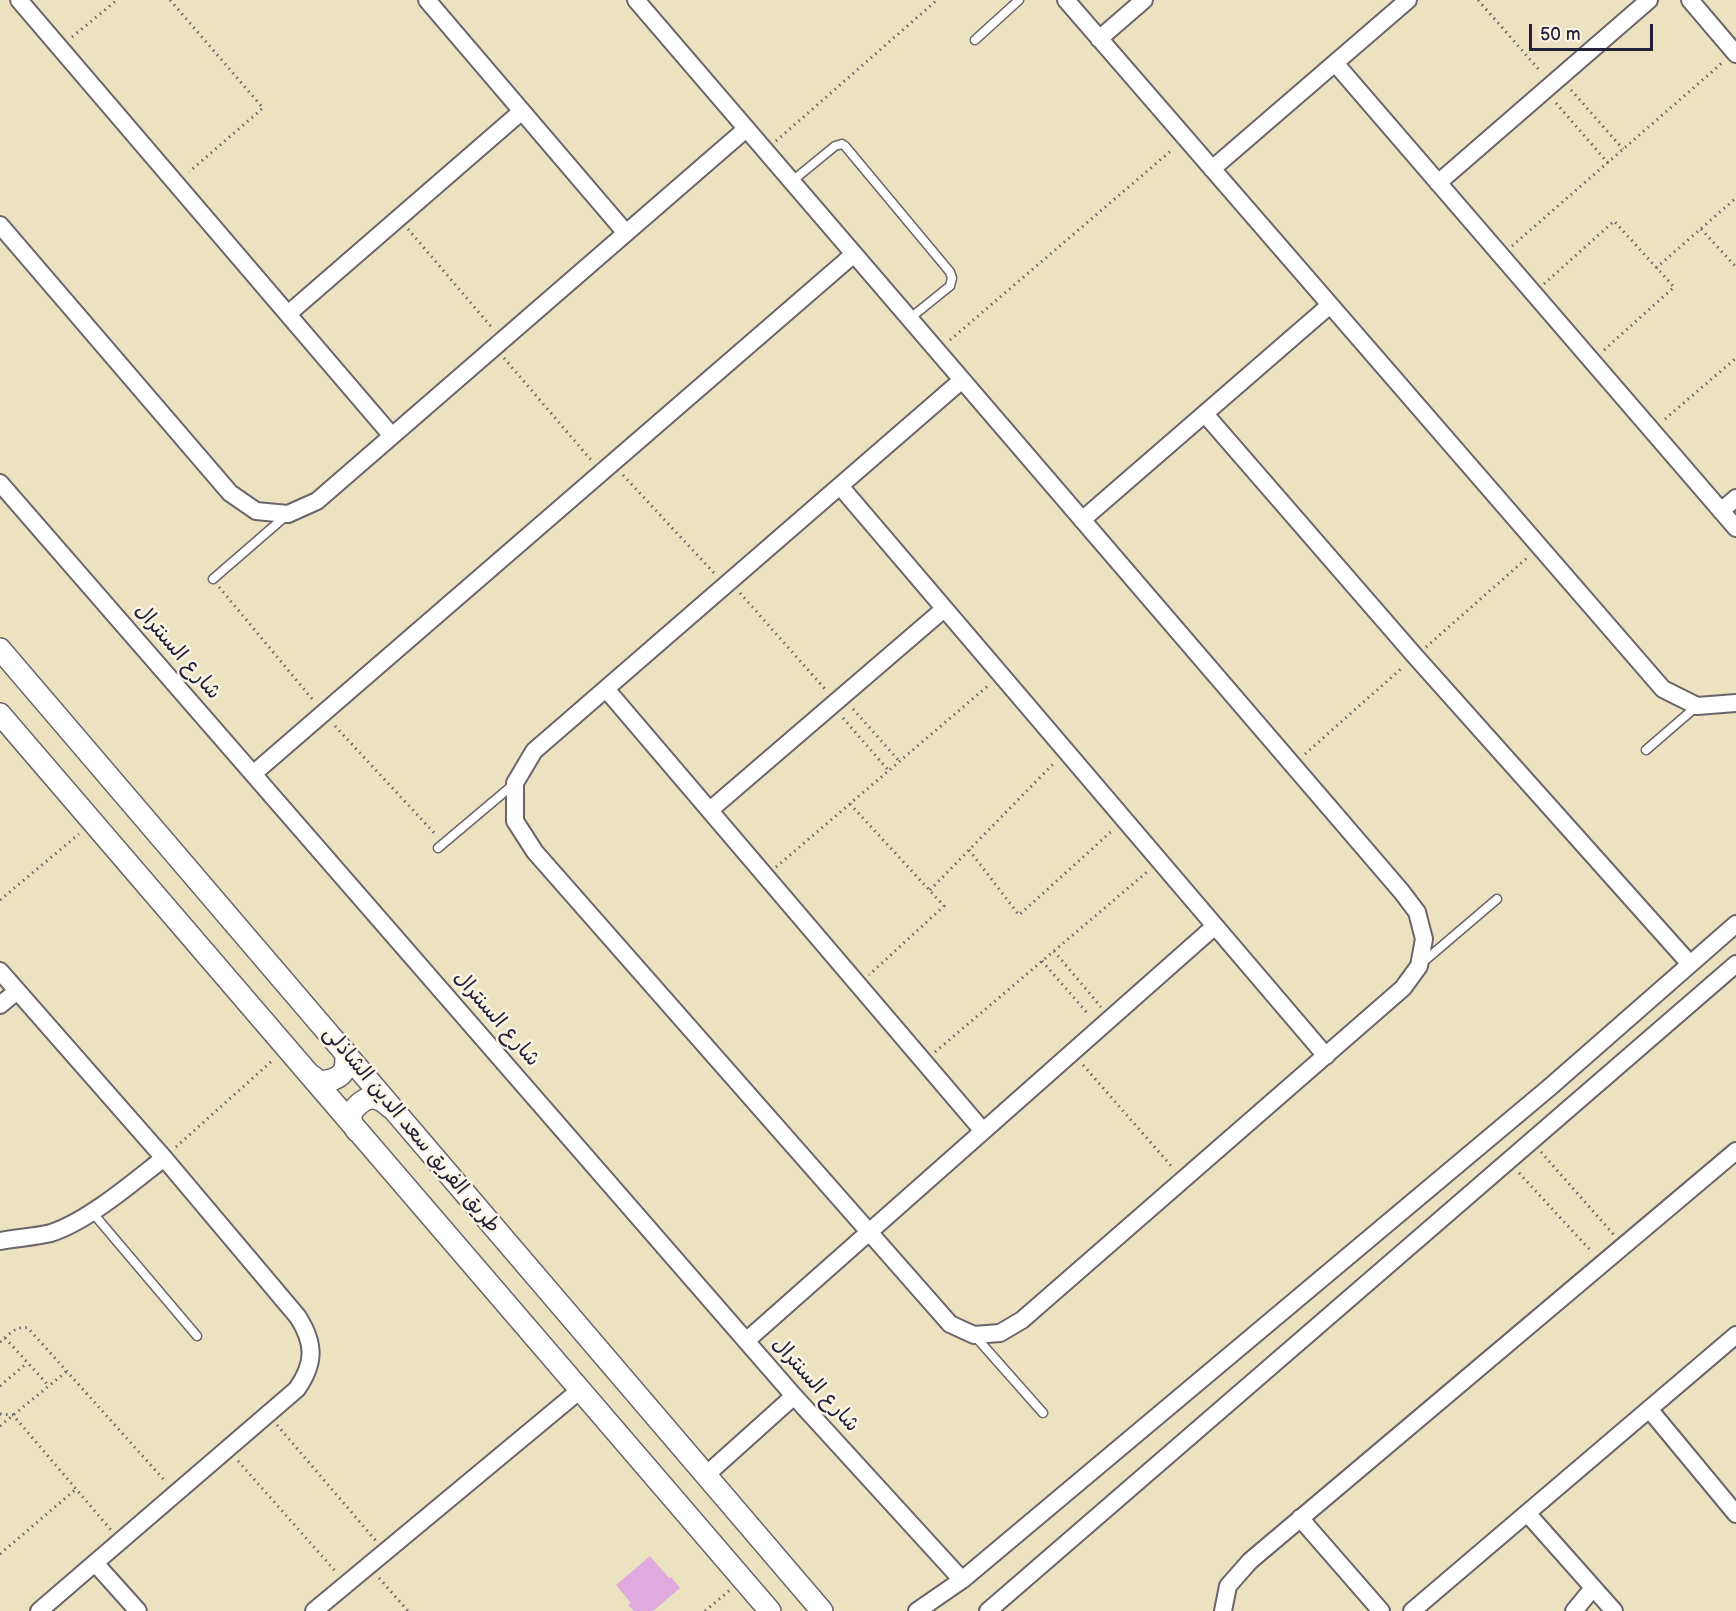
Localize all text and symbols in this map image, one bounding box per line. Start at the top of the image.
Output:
scale bar [1532,12,1656,50]
text: 50 m [1540,24,1581,45]
street label: شارع السنترال [128,599,226,705]
street label: شارع السنترال [447,966,545,1072]
street label: طريق الفريق سعد الدين الشاذلى [317,1021,505,1239]
street label: شارع السنترال [766,1332,864,1438]

